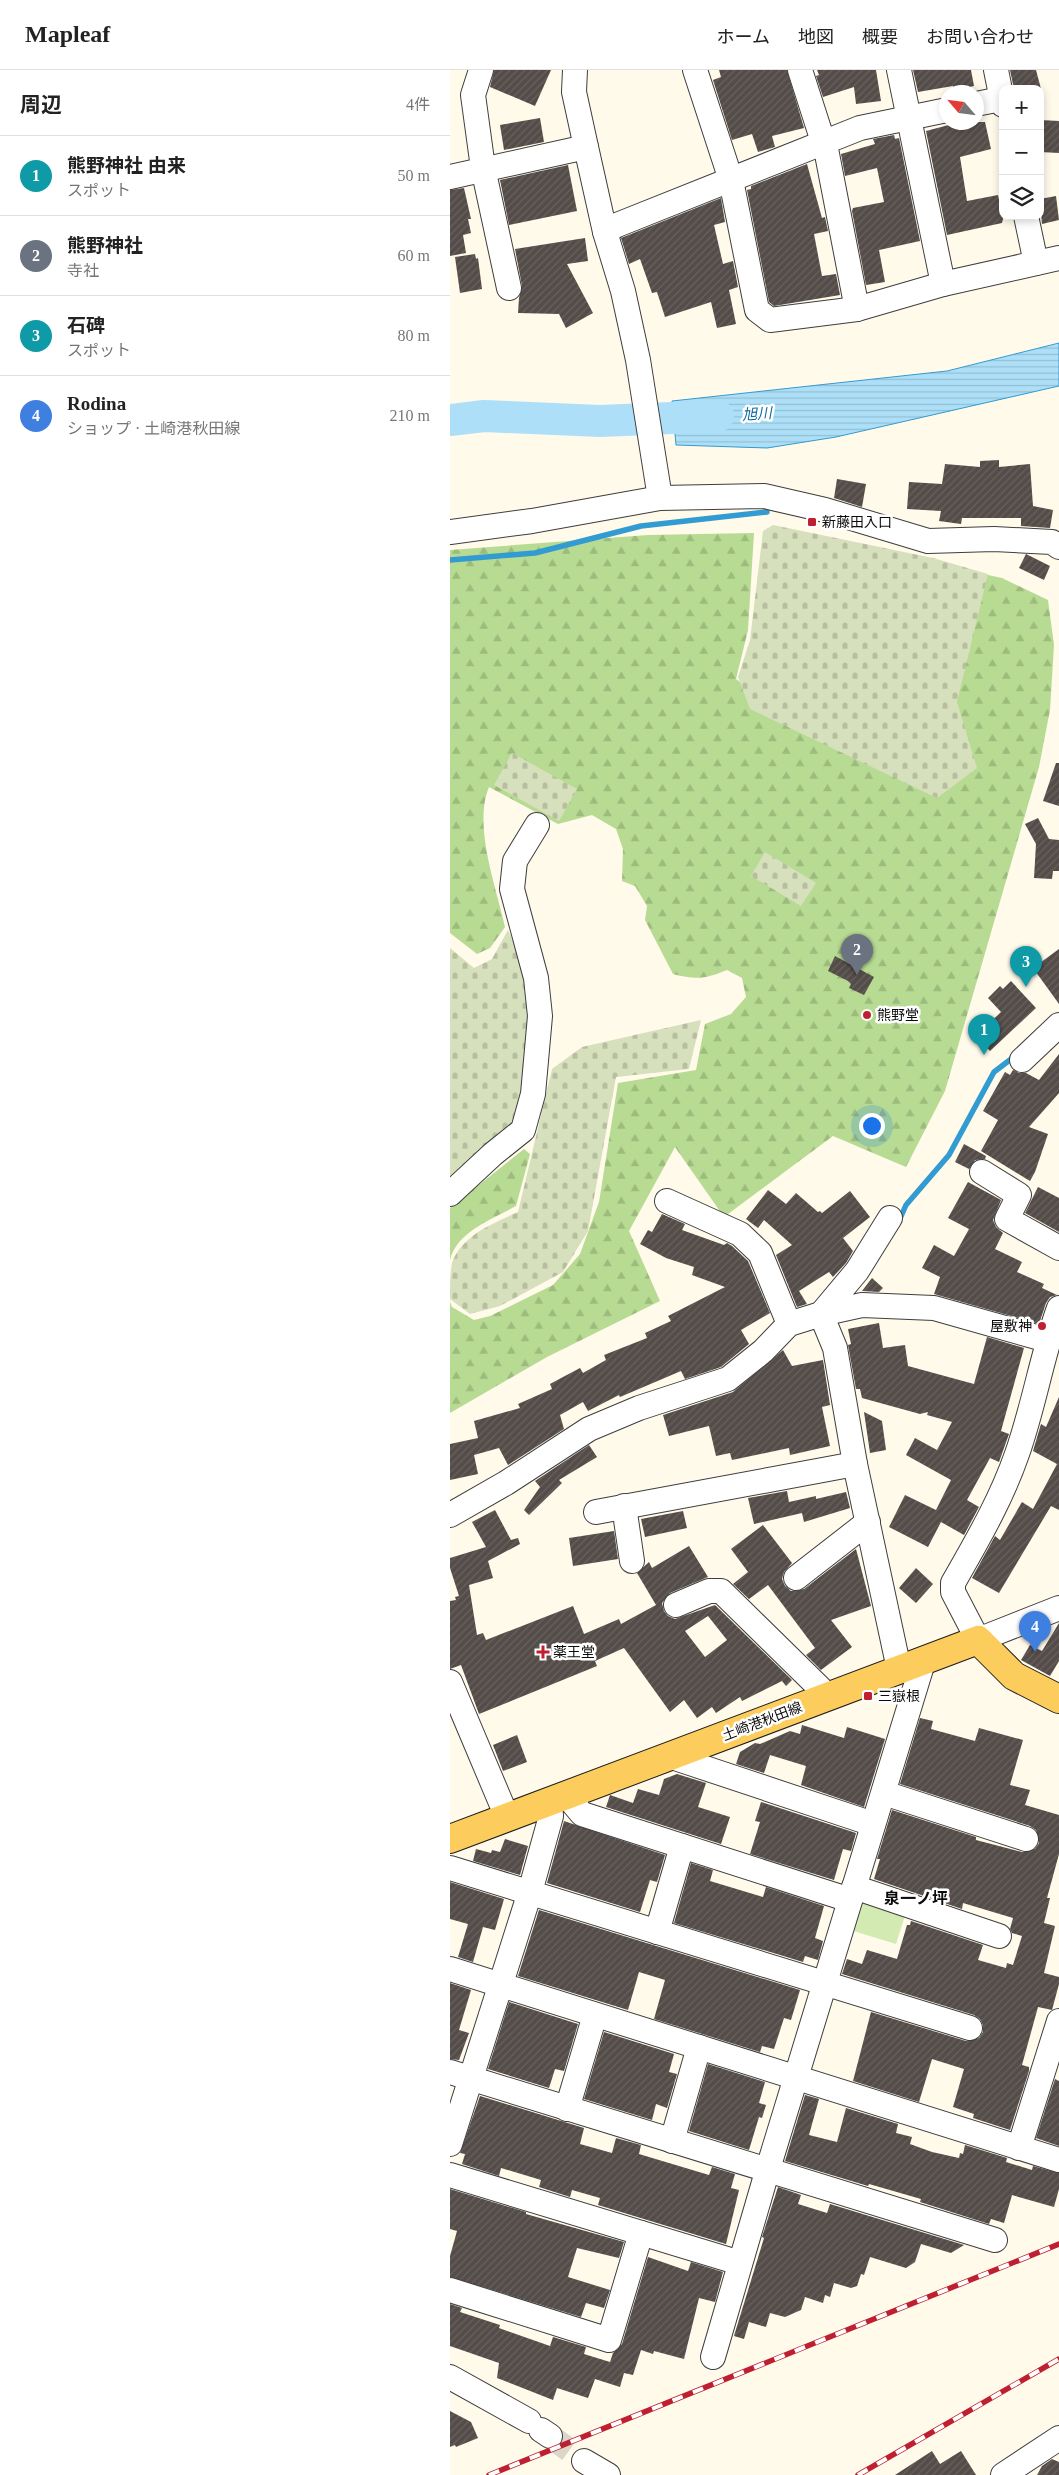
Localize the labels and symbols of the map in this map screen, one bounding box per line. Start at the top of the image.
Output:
north arrow [939,85,984,130]
water label: 旭川 [741,405,775,423]
place label: 新藤田入口 [822,515,892,530]
marker: 新藤田入口 [806,516,818,528]
pin: 2 [841,934,873,975]
pin: 3 [1010,946,1042,987]
place label: 熊野堂 [877,1007,919,1023]
marker: 熊野堂 [861,1009,873,1021]
pin: 1 [968,1014,1000,1055]
your location [859,1113,885,1139]
place label: 屋敷神 [990,1318,1032,1334]
marker: 屋敷神 [1036,1320,1048,1332]
pin: 4 [1019,1611,1051,1652]
place label: 薬王堂 [553,1645,595,1660]
marker: 薬王堂 [537,1646,549,1658]
place label: 三嶽根 [878,1689,920,1704]
marker: 三嶽根 [862,1690,874,1702]
street label: 土崎港秋田線 [720,1699,804,1744]
district label: 泉一ノ坪 [884,1890,948,1907]

